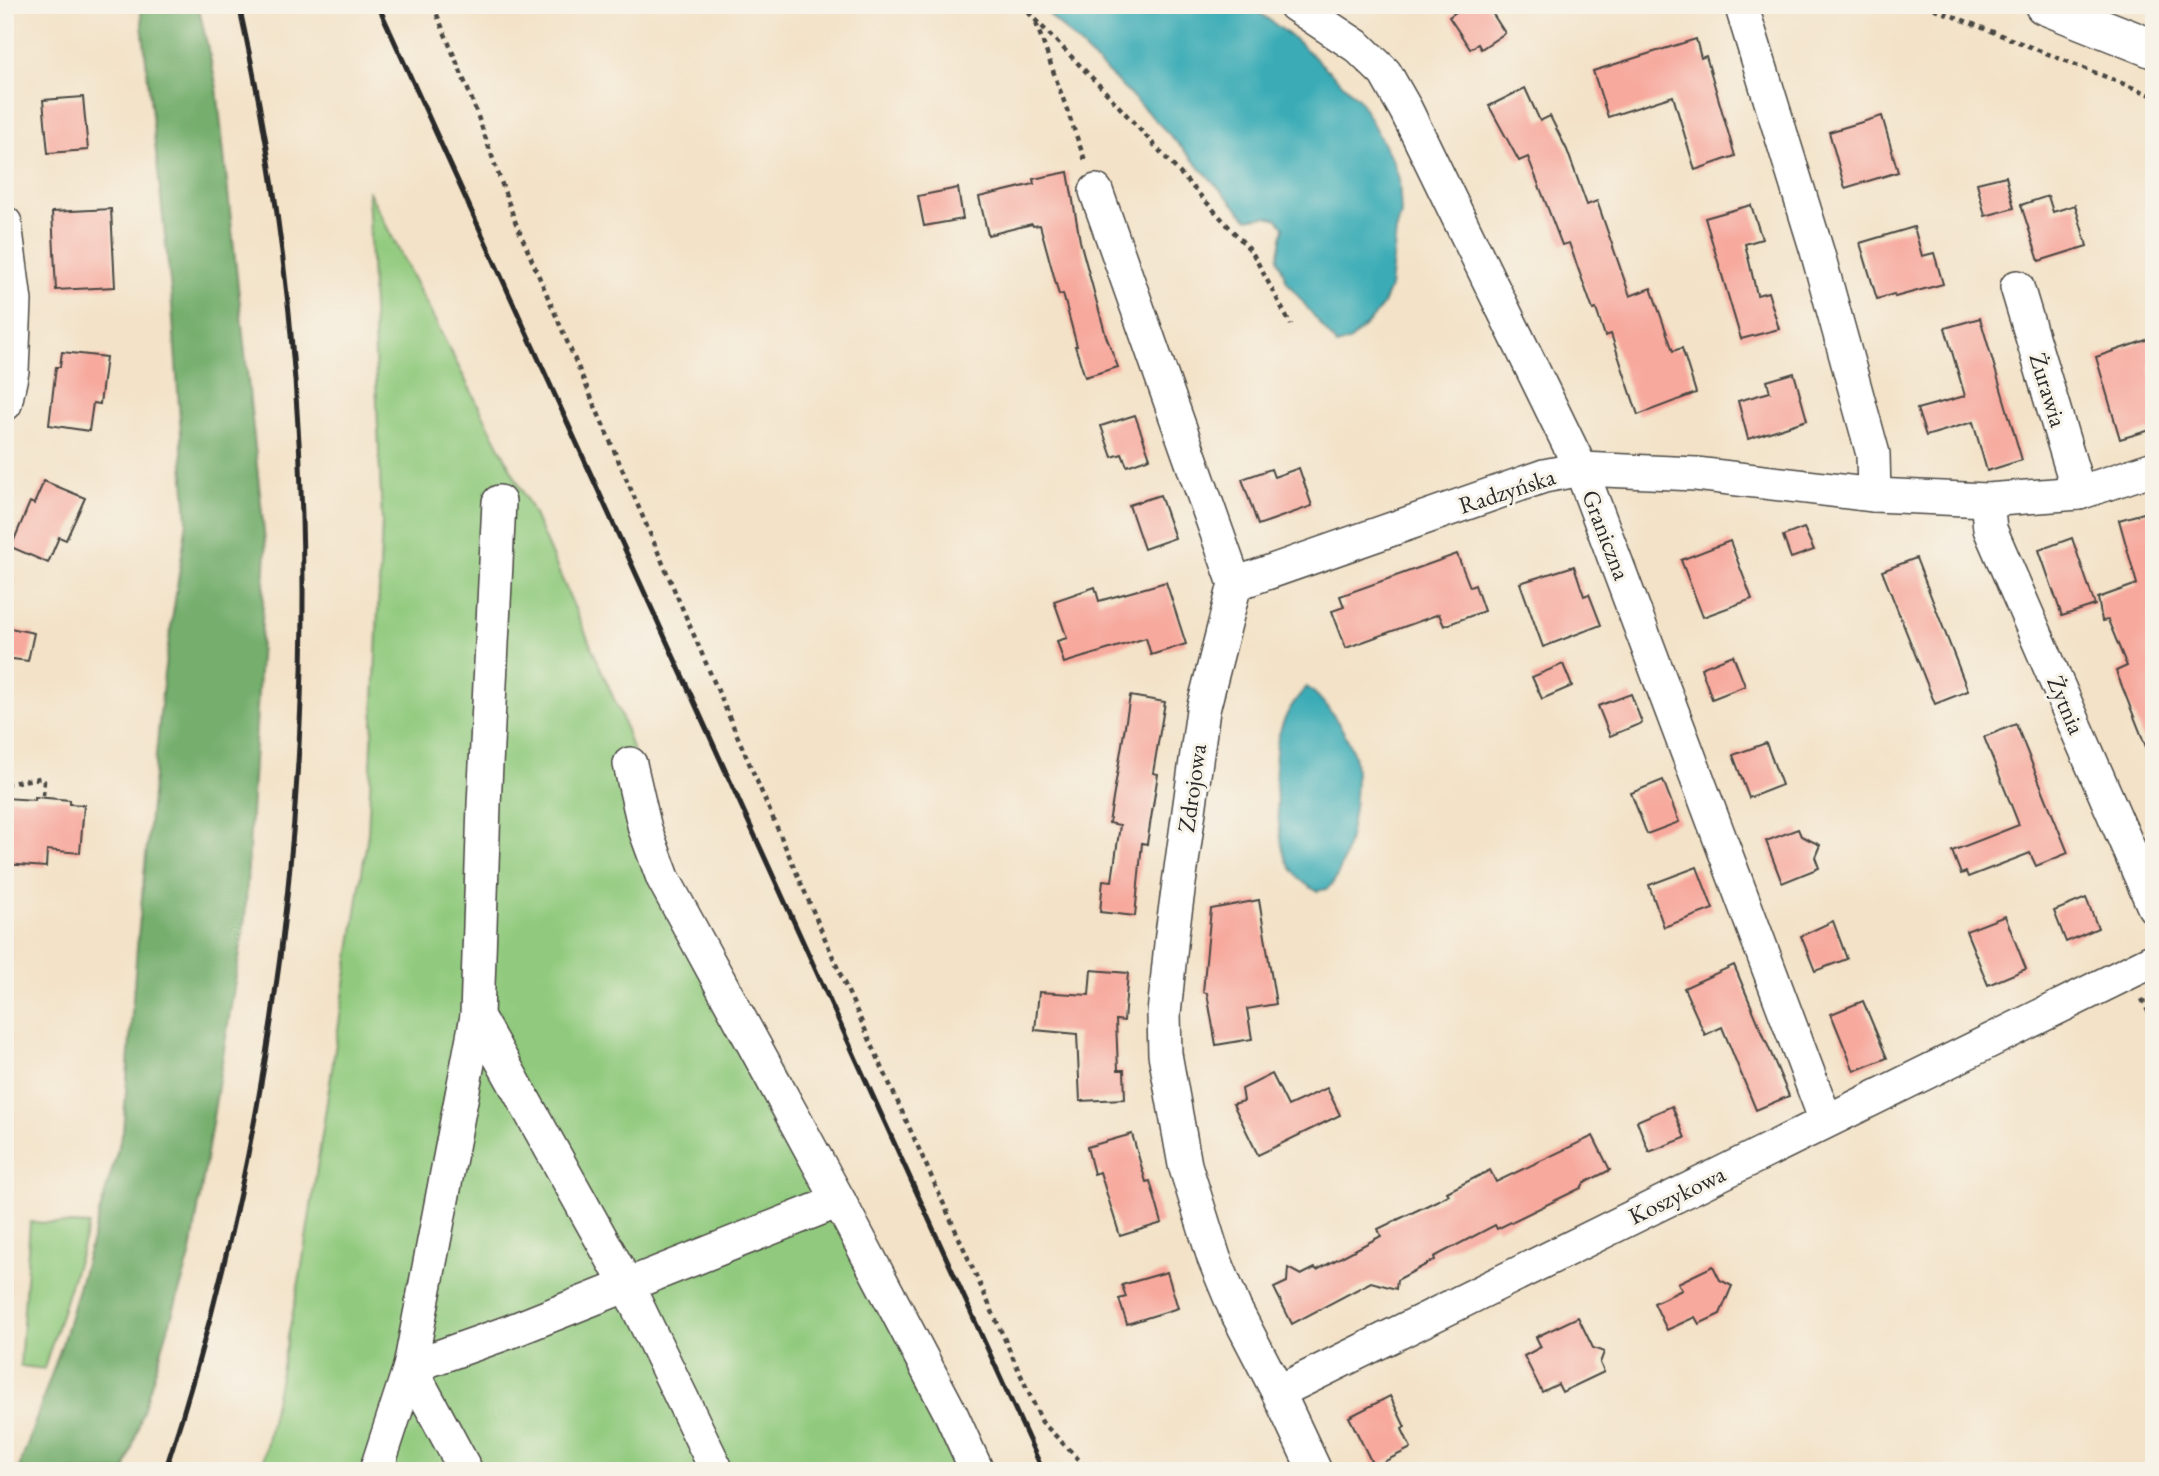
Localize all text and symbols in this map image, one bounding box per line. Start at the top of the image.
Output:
street label: Żurawia [2023,349,2075,431]
street label: Radzyńska [1455,460,1559,521]
street label: Graniczna [1575,485,1638,585]
street label: Żytnia [2040,671,2093,739]
street label: Zdrojowa [1170,741,1213,834]
street label: Koszykowa [1623,1158,1731,1231]

